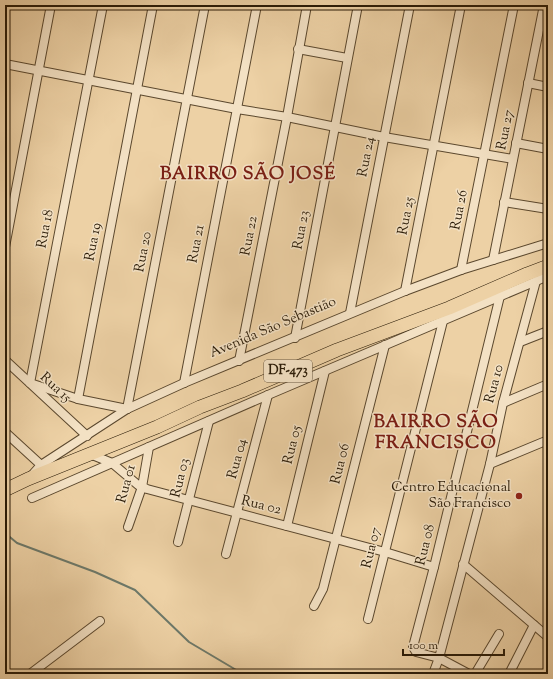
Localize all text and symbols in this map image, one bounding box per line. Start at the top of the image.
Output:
street label: Rua 27 [492,108,520,152]
street label: Rua 24 [353,135,381,179]
district label: BAIRRO SÃO JOSÉ [160,161,336,188]
street label: Rua 26 [446,188,474,232]
street label: Rua 25 [394,195,421,237]
street label: Rua 18 [32,208,60,250]
street label: Rua 23 [288,208,316,251]
street label: Rua 22 [236,214,264,258]
street label: Rua 19 [81,221,108,263]
street label: Rua 21 [184,223,211,265]
street label: Rua 20 [130,230,158,274]
street label: Avenida São Sebastião [207,292,340,364]
road number: DF-473 [264,360,312,382]
street label: Rua 10 [480,362,510,406]
street label: Rua 15 [35,368,75,408]
district label: BAIRRO SÃO FRANCISCO [373,409,499,457]
street label: Rua 05 [279,423,308,467]
street label: Rua 04 [223,437,253,481]
street label: Rua 06 [326,441,356,487]
street label: Rua 03 [166,456,196,500]
street label: Rua 01 [112,462,142,506]
place label: Centro Educacional São Francisco [391,478,511,514]
street label: Rua 02 [239,491,284,521]
marker: Centro Educacional São Francisco [514,491,524,501]
street label: Rua 08 [411,522,441,568]
street label: Rua 07 [357,525,387,571]
scale bar [403,631,504,657]
text: 100 m [409,637,438,655]

